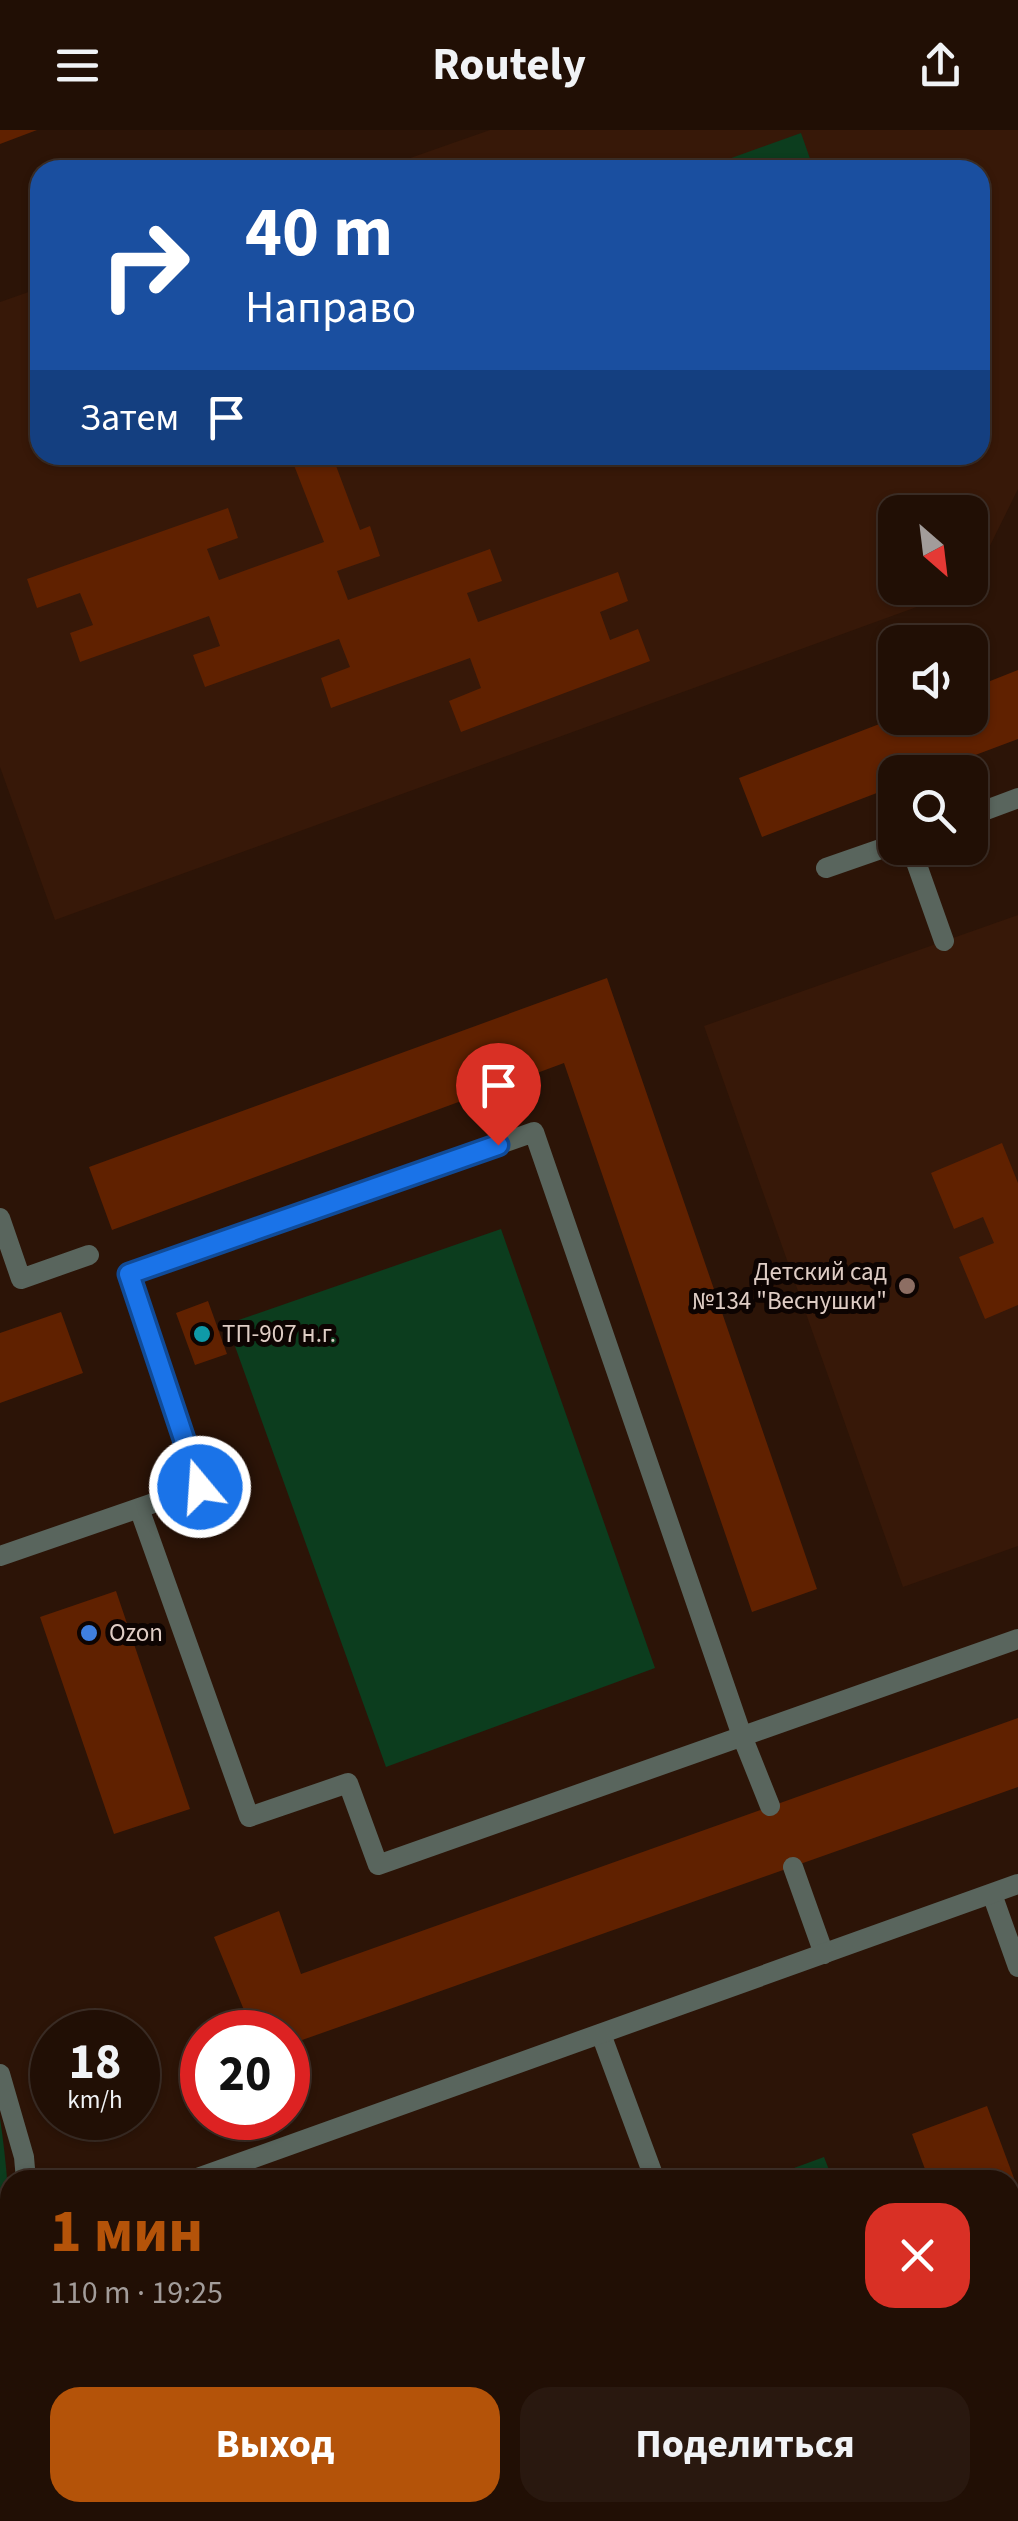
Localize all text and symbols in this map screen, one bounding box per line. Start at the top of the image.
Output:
text: Routely [432,33,586,97]
icon: menu [50,38,105,93]
icon: share [913,38,968,93]
text: 40 m [245,183,393,283]
icon: right [80,200,210,330]
text: Направо [245,276,416,340]
icon: arrive [199,390,254,445]
text: Затем [80,391,179,445]
north arrow [878,495,988,605]
map controls [878,495,988,865]
button: sound [878,625,988,735]
button: search [878,755,988,865]
pin [456,1043,541,1146]
icon: arrive [471,1058,526,1113]
place label: Детский сад №134 "Веснушки" [692,1254,887,1319]
marker: Детский сад №134 "Веснушки" [896,1275,918,1297]
place label: ТП-907 н.г. [222,1316,336,1352]
marker: ТП-907 н.г. [191,1323,213,1345]
position arrow [148,1435,252,1539]
place label: Ozon [109,1615,163,1651]
marker: Ozon [78,1622,100,1644]
speed limit sign: 20 [180,2010,310,2140]
text: 18 [69,2027,121,2098]
text: km/h [67,2082,123,2118]
text: 1 мин [50,2190,203,2275]
button: close [865,2203,970,2308]
text: 110 m · 19:25 [50,2270,223,2316]
button: Выход [50,2387,500,2502]
button: Поделиться [520,2387,970,2502]

